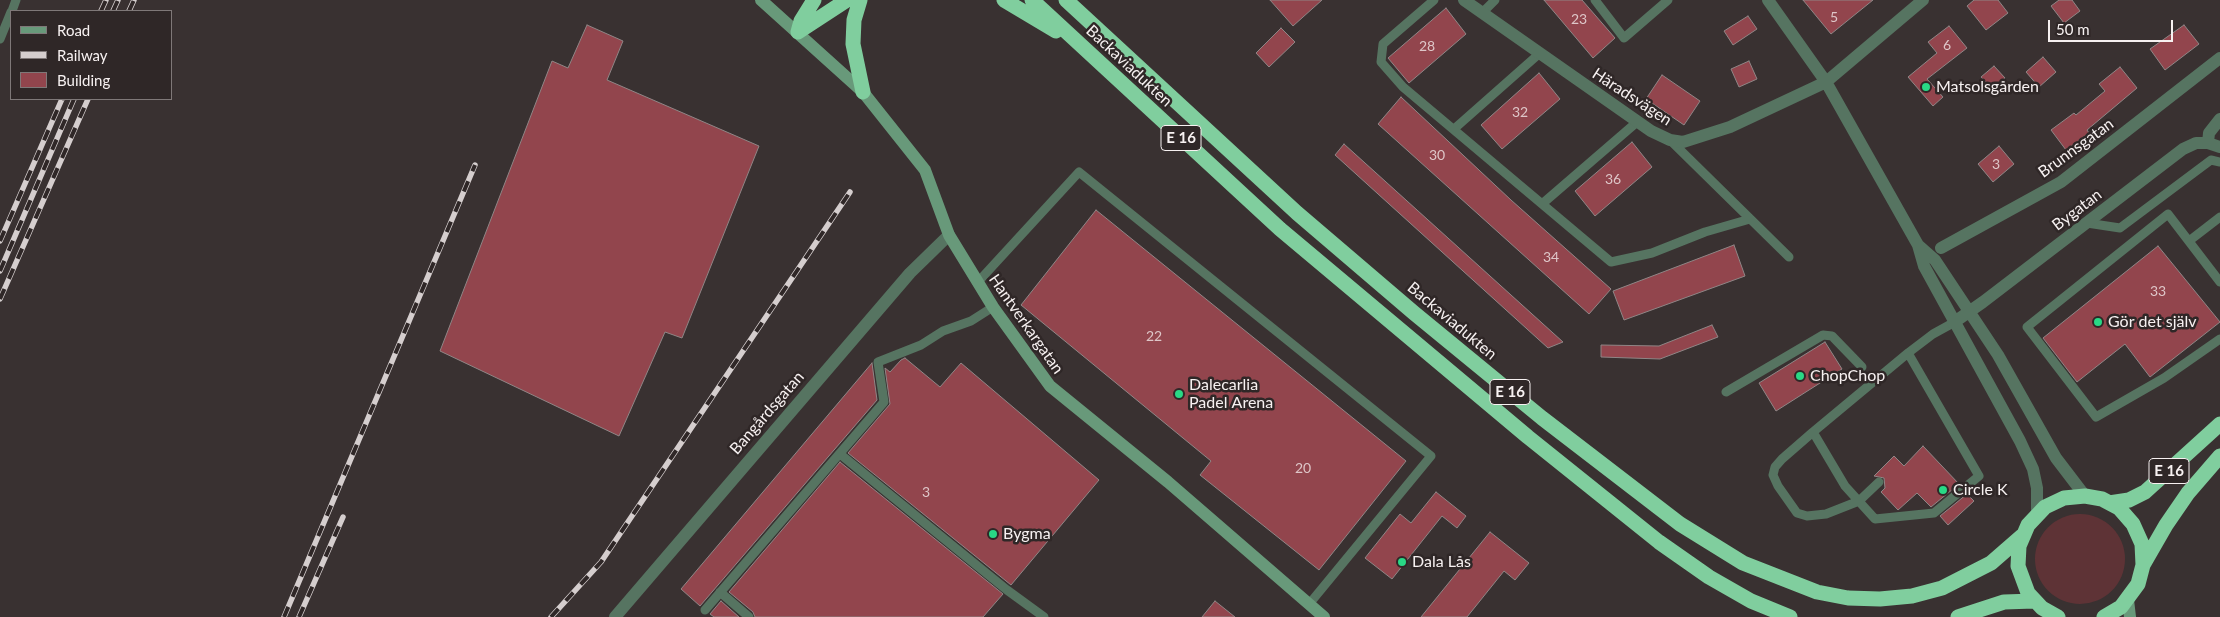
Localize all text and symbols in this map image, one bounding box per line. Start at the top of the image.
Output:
house number: 5 [1830,9,1838,25]
legend [10,10,172,100]
scale bar [2050,10,2175,42]
house number: 23 [1571,11,1587,27]
text: 50 m [2056,20,2090,38]
text: Road [57,21,90,39]
street label: Backaviadukten [1082,21,1176,111]
house number: 6 [1943,37,1951,53]
house number: 28 [1419,38,1435,54]
text: Railway [57,46,108,64]
street label: Häradsvägen [1589,64,1675,130]
text: Building [57,71,110,89]
place label: Matsolsgården [1936,77,2039,97]
marker: Matsolsgården [1920,81,1932,93]
house number: 32 [1512,104,1528,120]
street label: Brunnsgatan [2035,114,2117,182]
road number: E 16 [1161,126,1201,150]
house number: 30 [1429,147,1445,163]
house number: 3 [1992,156,2000,172]
house number: 36 [1605,171,1621,187]
street label: Bygatan [2048,185,2106,235]
house number: 34 [1543,249,1559,265]
street label: Hantverkargatan [984,270,1068,378]
street label: Backaviadukten [1403,278,1501,364]
house number: 33 [2150,283,2166,299]
place label: Gör det själv [2108,312,2197,332]
marker: Gör det själv [2092,316,2104,328]
house number: 22 [1146,328,1162,344]
place label: ChopChop [1810,366,1885,386]
street label: Bangårdsgatan [726,368,808,458]
marker: ChopChop [1794,370,1806,382]
place label: Dalecarlia Padel Arena [1189,375,1273,413]
road number: E 16 [1490,380,1530,404]
marker: Dalecarlia Padel Arena [1173,388,1185,400]
road number: E 16 [2149,458,2189,484]
house number: 20 [1295,460,1311,476]
place label: Circle K [1953,480,2008,500]
house number: 3 [922,484,930,500]
marker: Circle K [1937,484,1949,496]
place label: Bygma [1003,524,1051,544]
marker: Bygma [987,528,999,540]
place label: Dala Lås [1412,552,1471,572]
marker: Dala Lås [1396,556,1408,568]

